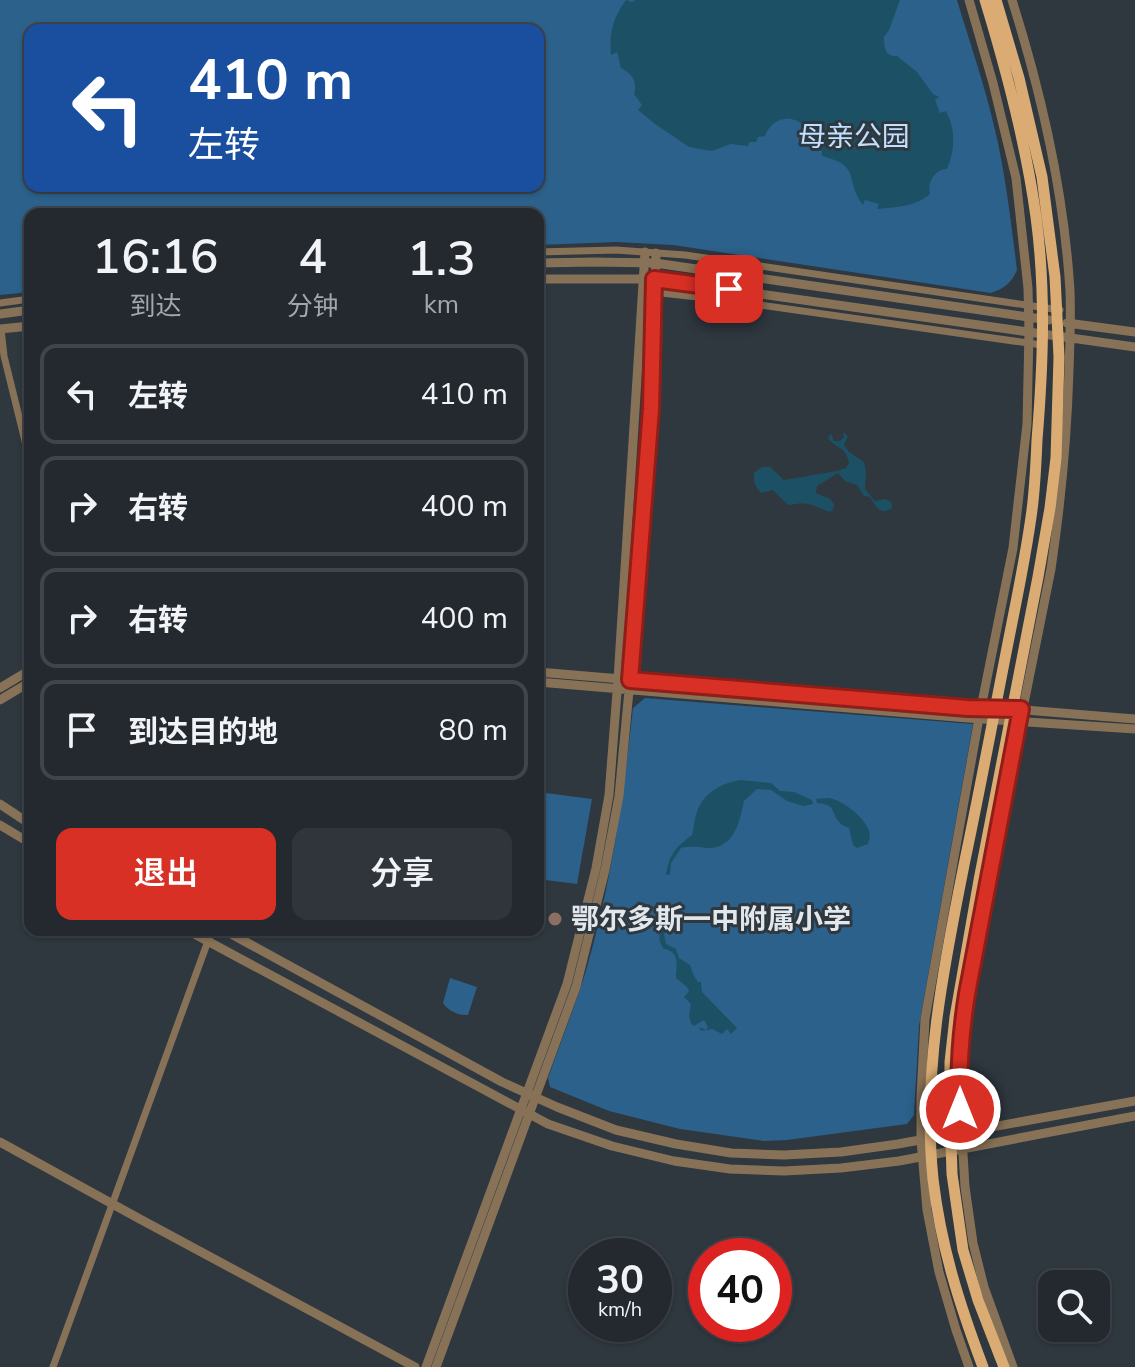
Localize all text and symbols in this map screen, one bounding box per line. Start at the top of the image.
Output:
text: 410 m [188,42,353,119]
icon: left [56,56,160,160]
park label: 母亲公园 [798,118,910,156]
text: 左转 [188,121,260,170]
text: 16:16 [92,224,219,290]
text: 4 [298,224,327,290]
text: 1.3 [407,226,476,292]
pin [695,255,763,323]
icon: arrive [707,267,751,311]
text: km [424,287,459,322]
text: 到达 [129,289,181,324]
text: 分钟 [287,289,339,324]
icon: left [60,372,104,416]
text: 410 m [421,374,508,415]
text: 左转 [128,376,188,417]
icon: right [60,484,104,528]
text: 400 m [421,486,508,527]
text: 右转 [128,488,188,529]
icon: right [60,596,104,640]
text: 400 m [421,598,508,639]
text: 右转 [128,600,188,641]
icon: arrive [60,708,104,752]
text: 80 m [439,710,508,751]
text: 到达目的地 [128,712,278,753]
button: 退出 [56,828,276,920]
button: 分享 [292,828,512,920]
place label: 鄂尔多斯一中附属小学 [571,901,851,939]
marker: 鄂尔多斯一中附属小学 [546,910,564,928]
position arrow [918,1067,1002,1151]
speed limit sign: 40 [688,1238,792,1342]
text: 30 [596,1253,644,1307]
map controls [1038,1270,1110,1342]
button: search [1038,1270,1110,1342]
text: km/h [598,1296,642,1323]

